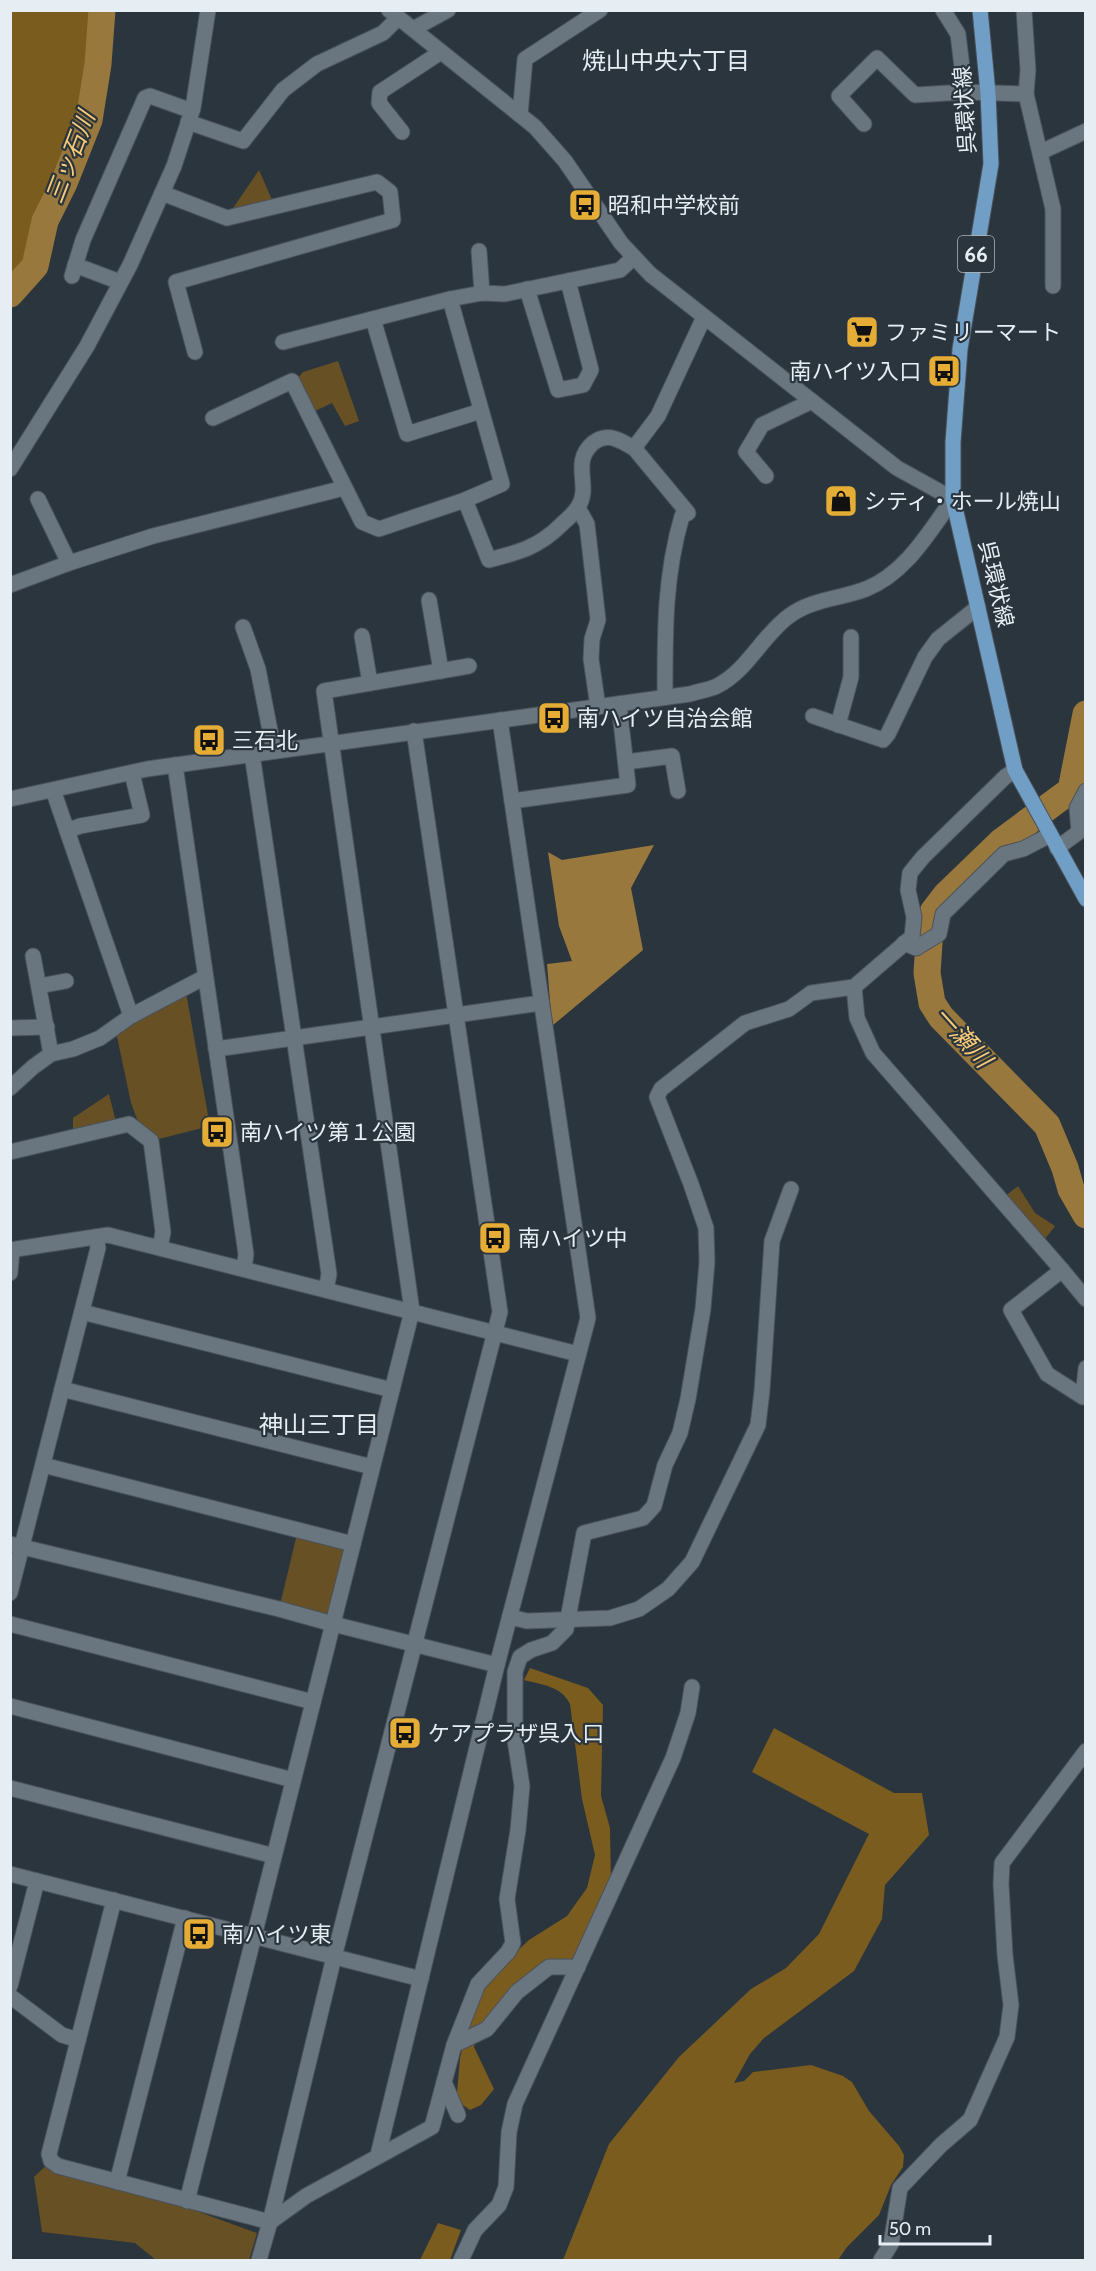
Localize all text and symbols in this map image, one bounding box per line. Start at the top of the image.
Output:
district label: 焼山中央六丁目 [582,46,750,75]
street label: 呉環状線 [948,65,982,155]
water label: 三ッ石川 [39,104,102,207]
bus stop icon: 昭和中学校前 [567,187,603,223]
place label: 昭和中学校前 [608,192,740,219]
road number: 66 [958,236,994,272]
supermarket icon: ファミリーマート [844,314,880,350]
place label: ファミリーマート [885,319,1061,346]
bus stop icon: 南ハイツ入口 [926,353,962,389]
place label: 南ハイツ入口 [789,358,921,385]
shop icon: シティ・ホール焼山 [823,483,859,519]
place label: シティ・ホール焼山 [864,488,1061,515]
street label: 呉環状線 [973,538,1019,630]
bus stop icon: 南ハイツ自治会館 [536,700,572,736]
place label: 南ハイツ自治会館 [577,705,753,732]
bus stop icon: 三石北 [191,722,227,758]
place label: 三石北 [232,727,298,754]
water label: 一瀬川 [928,1001,1000,1076]
bus stop icon: 南ハイツ第１公園 [199,1114,235,1150]
place label: 南ハイツ第１公園 [240,1119,416,1146]
bus stop icon: 南ハイツ中 [477,1220,513,1256]
place label: 南ハイツ中 [518,1225,628,1252]
district label: 神山三丁目 [259,1410,379,1439]
bus stop icon: ケアプラザ呉入口 [387,1715,423,1751]
place label: ケアプラザ呉入口 [428,1720,604,1747]
bus stop icon: 南ハイツ東 [181,1916,217,1952]
place label: 南ハイツ東 [222,1921,332,1948]
scale bar [880,2208,990,2246]
text: 50 m [889,2218,931,2240]

